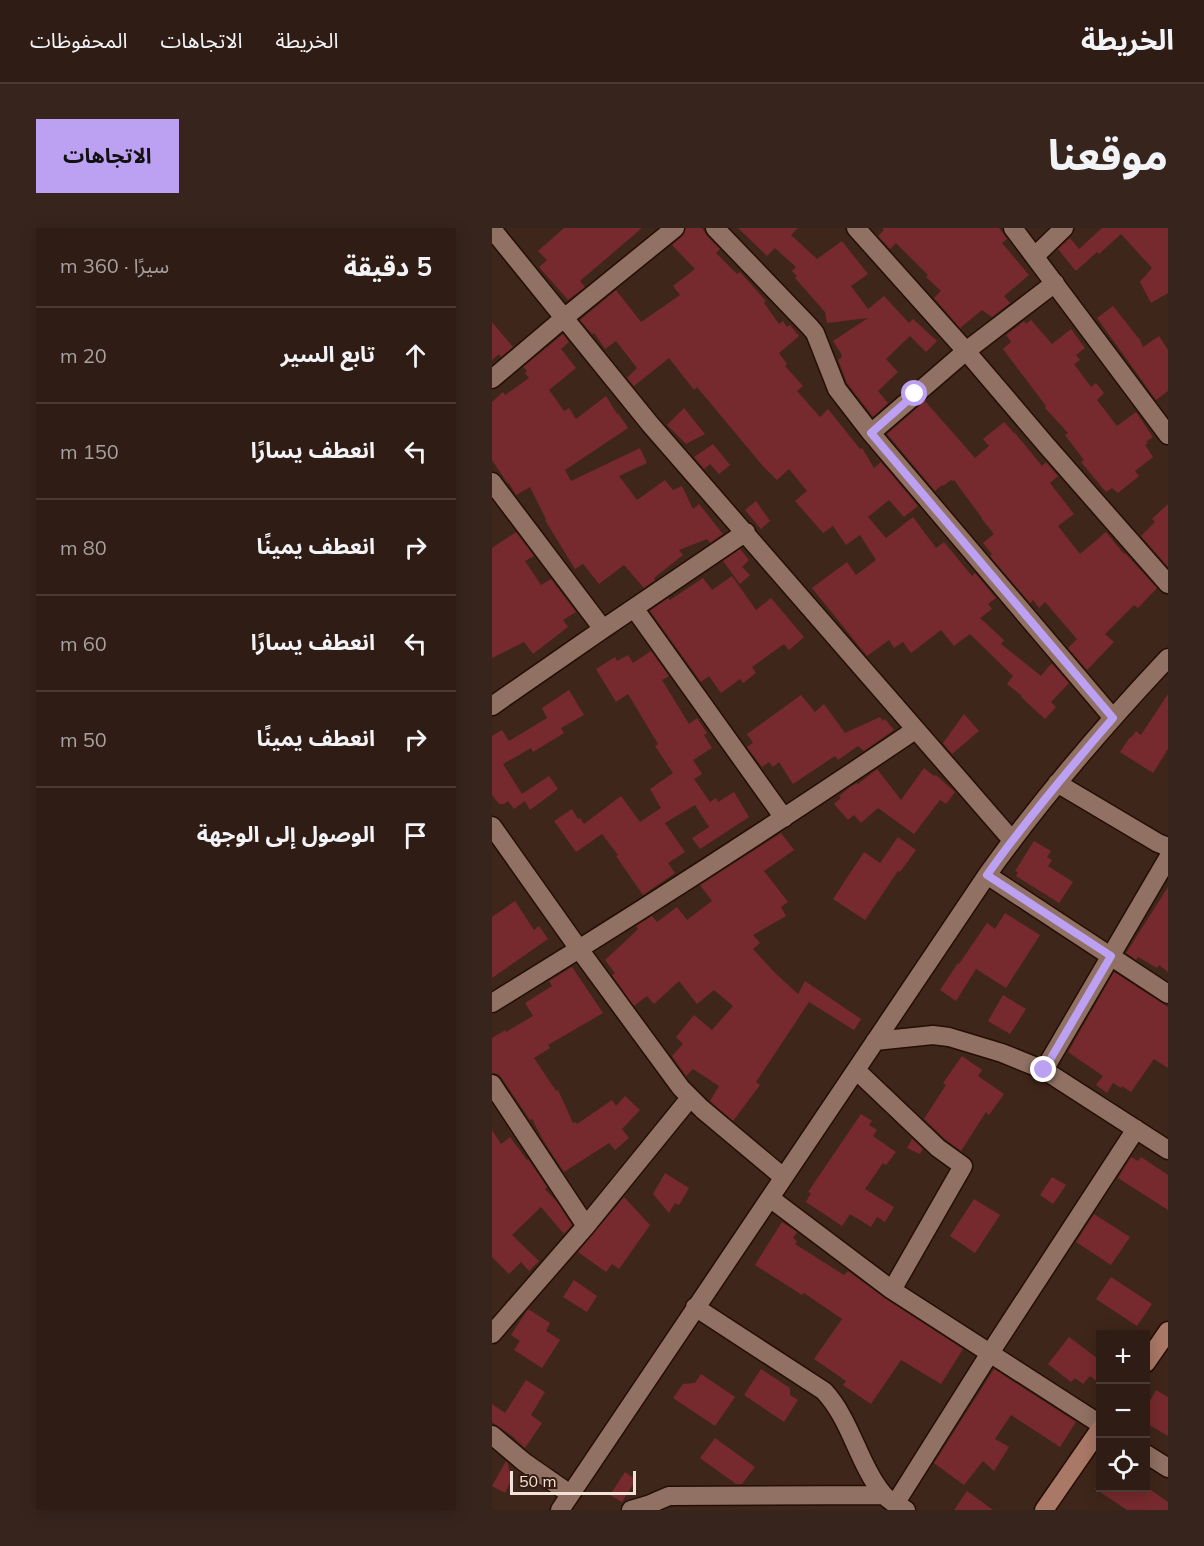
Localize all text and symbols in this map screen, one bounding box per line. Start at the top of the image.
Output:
text: الخريطة [1081,22,1174,57]
text: المحفوظات [30,27,127,53]
text: الاتجاهات [160,27,242,53]
text: الخريطة [275,27,338,53]
button: الاتجاهات [36,119,179,193]
text: موقعنا [1048,128,1168,181]
text: 5 دقيقة [344,250,432,283]
text: سيرًا · 360 m [60,253,169,278]
icon: ahead [399,339,432,372]
text: تابع السير [281,340,375,368]
text: 20 m [60,343,107,368]
route start [901,380,927,406]
icon: left [399,435,432,468]
text: انعطف يسارًا [251,436,375,464]
text: 150 m [60,439,119,464]
icon: right [399,531,432,564]
text: انعطف يمينًا [256,532,375,560]
text: 80 m [60,535,107,560]
icon: left [399,627,432,660]
text: انعطف يسارًا [251,628,375,656]
text: 60 m [60,631,107,656]
icon: right [399,723,432,756]
text: انعطف يمينًا [256,724,375,752]
text: 50 m [60,727,107,752]
icon: arrive [399,819,432,852]
text: الوصول إلى الوجهة [197,820,375,848]
route end [1030,1056,1056,1082]
map controls [1096,1330,1150,1492]
button: + [1096,1330,1150,1384]
button: − [1096,1384,1150,1438]
button: locate [1096,1438,1150,1492]
scale bar [510,1468,636,1496]
text: 50 m [519,1471,556,1491]

